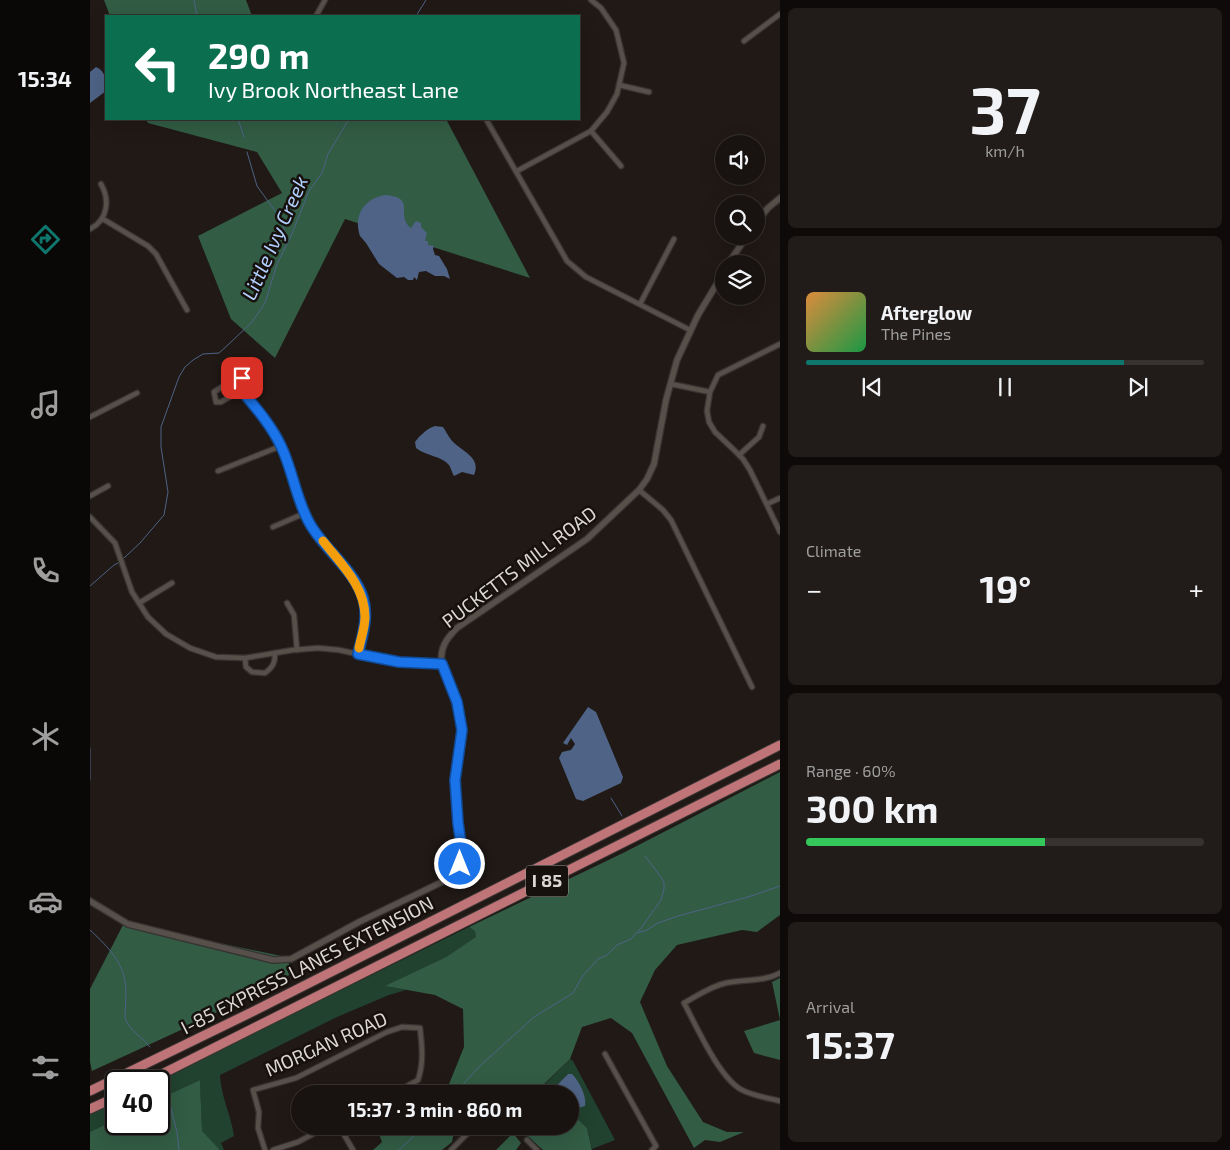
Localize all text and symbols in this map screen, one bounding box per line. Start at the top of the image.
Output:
text: 290 m [208,34,309,76]
icon: left [125,35,190,100]
text: 15:34 [18,65,72,91]
text: 37 [969,69,1041,147]
text: Ivy Brook Northeast Lane [208,76,459,102]
map controls [715,135,765,305]
button: sound [715,135,765,185]
text: km/h [985,141,1025,160]
water label: Little Ivy Creek [236,172,313,304]
button: search [715,195,765,245]
icon: directions [28,222,63,257]
button: layers [715,255,765,305]
text: Afterglow [881,301,972,324]
text: The Pines [881,324,951,343]
pin [221,357,263,399]
icon: arrive [228,364,256,392]
icon: previous [858,373,886,401]
icon: pause [991,373,1019,401]
icon: next [1124,373,1152,401]
icon: music [28,387,63,422]
street label: PUCKETTS MILL ROAD [437,501,600,632]
text: Climate [806,541,861,560]
icon: phone [28,553,63,588]
text: 19° [980,565,1031,611]
text: − [806,572,822,606]
text: + [1189,572,1204,606]
icon: climate [28,719,63,754]
text: Range · 60% [806,761,895,780]
text: 300 km [806,785,938,831]
position arrow [433,837,485,889]
road number: I 85 [526,866,568,896]
icon: car [28,884,63,919]
street label: I-85 EXPRESS LANES EXTENSION [177,891,437,1038]
text: Arrival [806,997,855,1016]
street label: MORGAN ROAD [261,1006,390,1081]
text: 15:37 [806,1021,895,1067]
icon: filters [28,1050,63,1085]
speed limit sign: 40 [105,1070,170,1135]
text: 15:37 · 3 min · 860 m [348,1098,522,1121]

